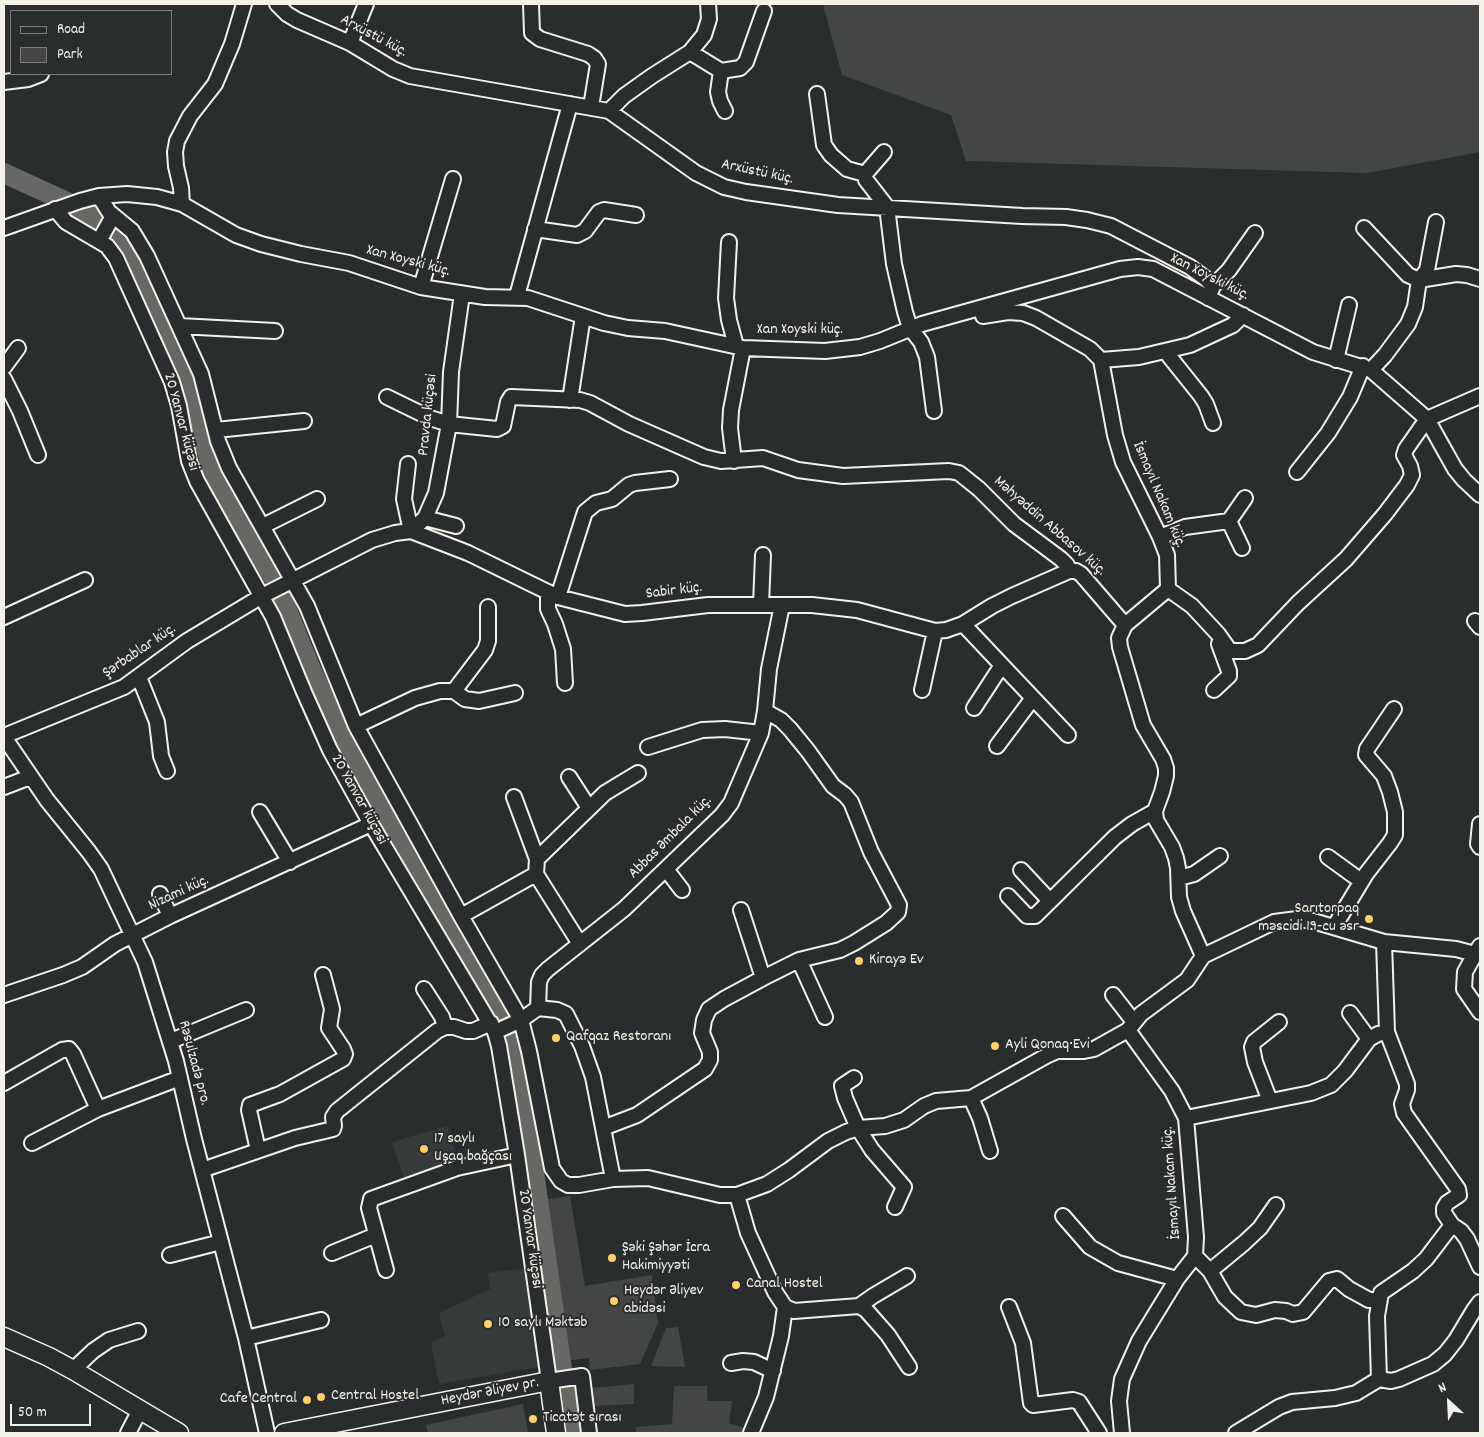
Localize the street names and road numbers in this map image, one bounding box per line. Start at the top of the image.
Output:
street label: Arxüstü küç. [336,11,410,63]
street label: Arxüstü küç. [719,156,795,190]
street label: Xan Xoyski küç. [364,242,452,282]
street label: Xan Xoyski küç. [1166,250,1252,306]
street label: Xan Xoyski küç. [757,321,843,341]
street label: 20 Yanvar küçəsi [158,371,202,473]
street label: Pravda küçəsi [415,373,443,457]
street label: İsmayıl Nakam küç. [1127,439,1189,551]
street label: Məhyəddin Abbasov küç. [989,473,1109,581]
street label: Sabir küç. [645,579,703,605]
street label: Şərbablar küç. [100,621,180,683]
street label: 20 Yanvar küçəsi [325,751,391,849]
street label: Abbas Əmbala küç. [625,792,717,884]
street label: Nizami küç. [146,872,212,916]
street label: Rəsulzadə pro. [173,1019,213,1107]
street label: İsmayıl Nakam küç. [1159,1126,1187,1240]
street label: 20 Yanvar küçəsi [513,1188,545,1290]
street label: Heydər Əliyev pr. [440,1374,540,1412]

